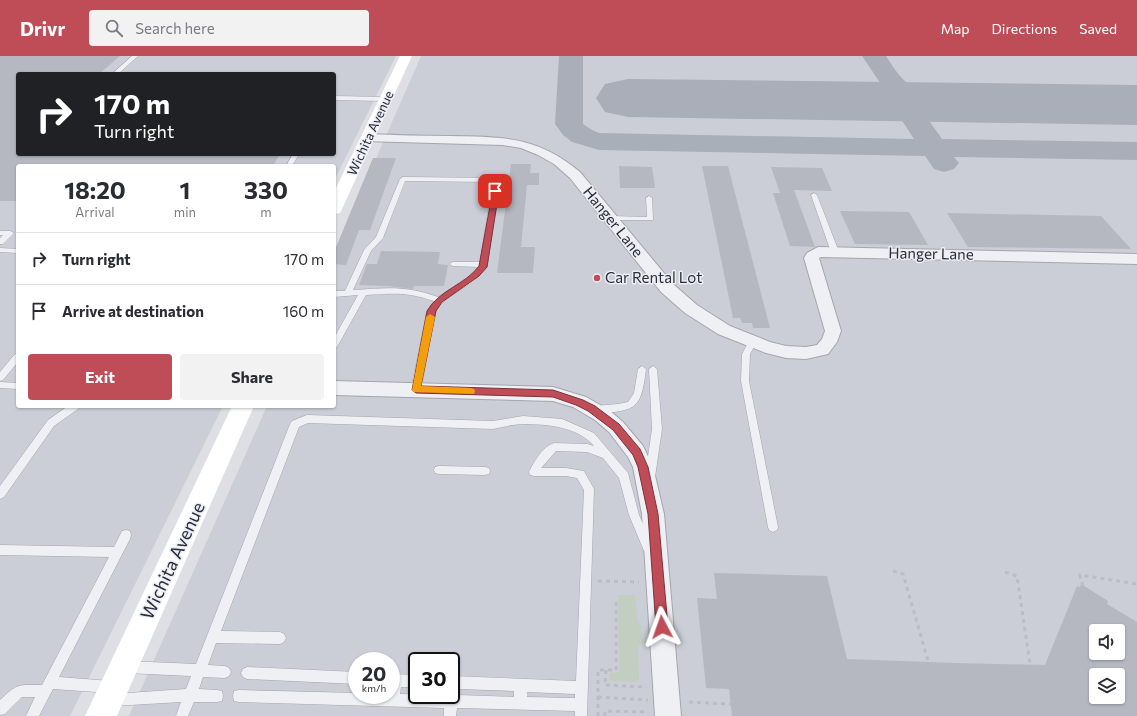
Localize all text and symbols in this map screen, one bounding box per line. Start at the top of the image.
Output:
search box [89,10,369,46]
text: Drivr [20,17,65,40]
icon: search [103,17,125,39]
text: Search here [135,19,215,37]
text: Map [941,20,970,37]
text: Directions [992,20,1057,37]
text: Saved [1079,20,1117,37]
text: 170 m [94,86,170,120]
icon: right [28,88,80,140]
street label: Wichita Avenue [343,88,397,178]
text: Turn right [94,120,174,142]
pin [478,174,512,208]
text: 18:20 [64,175,126,204]
text: 1 [179,175,190,204]
text: 330 [244,175,288,204]
icon: arrive [484,180,506,202]
street label: Hanger Lane [580,183,648,260]
text: Arrival [75,204,115,220]
text: min [174,204,196,220]
text: m [260,204,272,220]
street label: Hanger Lane [888,243,974,263]
icon: right [28,248,50,270]
text: Turn right [62,250,131,268]
text: 170 m [284,250,324,268]
place label: Car Rental Lot [605,268,702,286]
marker: Car Rental Lot [592,273,602,283]
icon: arrive [28,300,50,322]
text: Arrive at destination [62,302,204,320]
text: 160 m [283,302,324,320]
button: Exit [28,354,172,400]
button: Share [180,354,324,400]
street label: Wichita Avenue [135,498,209,623]
position arrow [641,606,683,648]
map controls [1089,624,1125,704]
button: sound [1089,624,1125,660]
speed limit sign: 30 [408,652,460,704]
text: 20 [362,661,386,685]
button: layers [1089,668,1125,704]
text: km/h [362,682,386,694]

